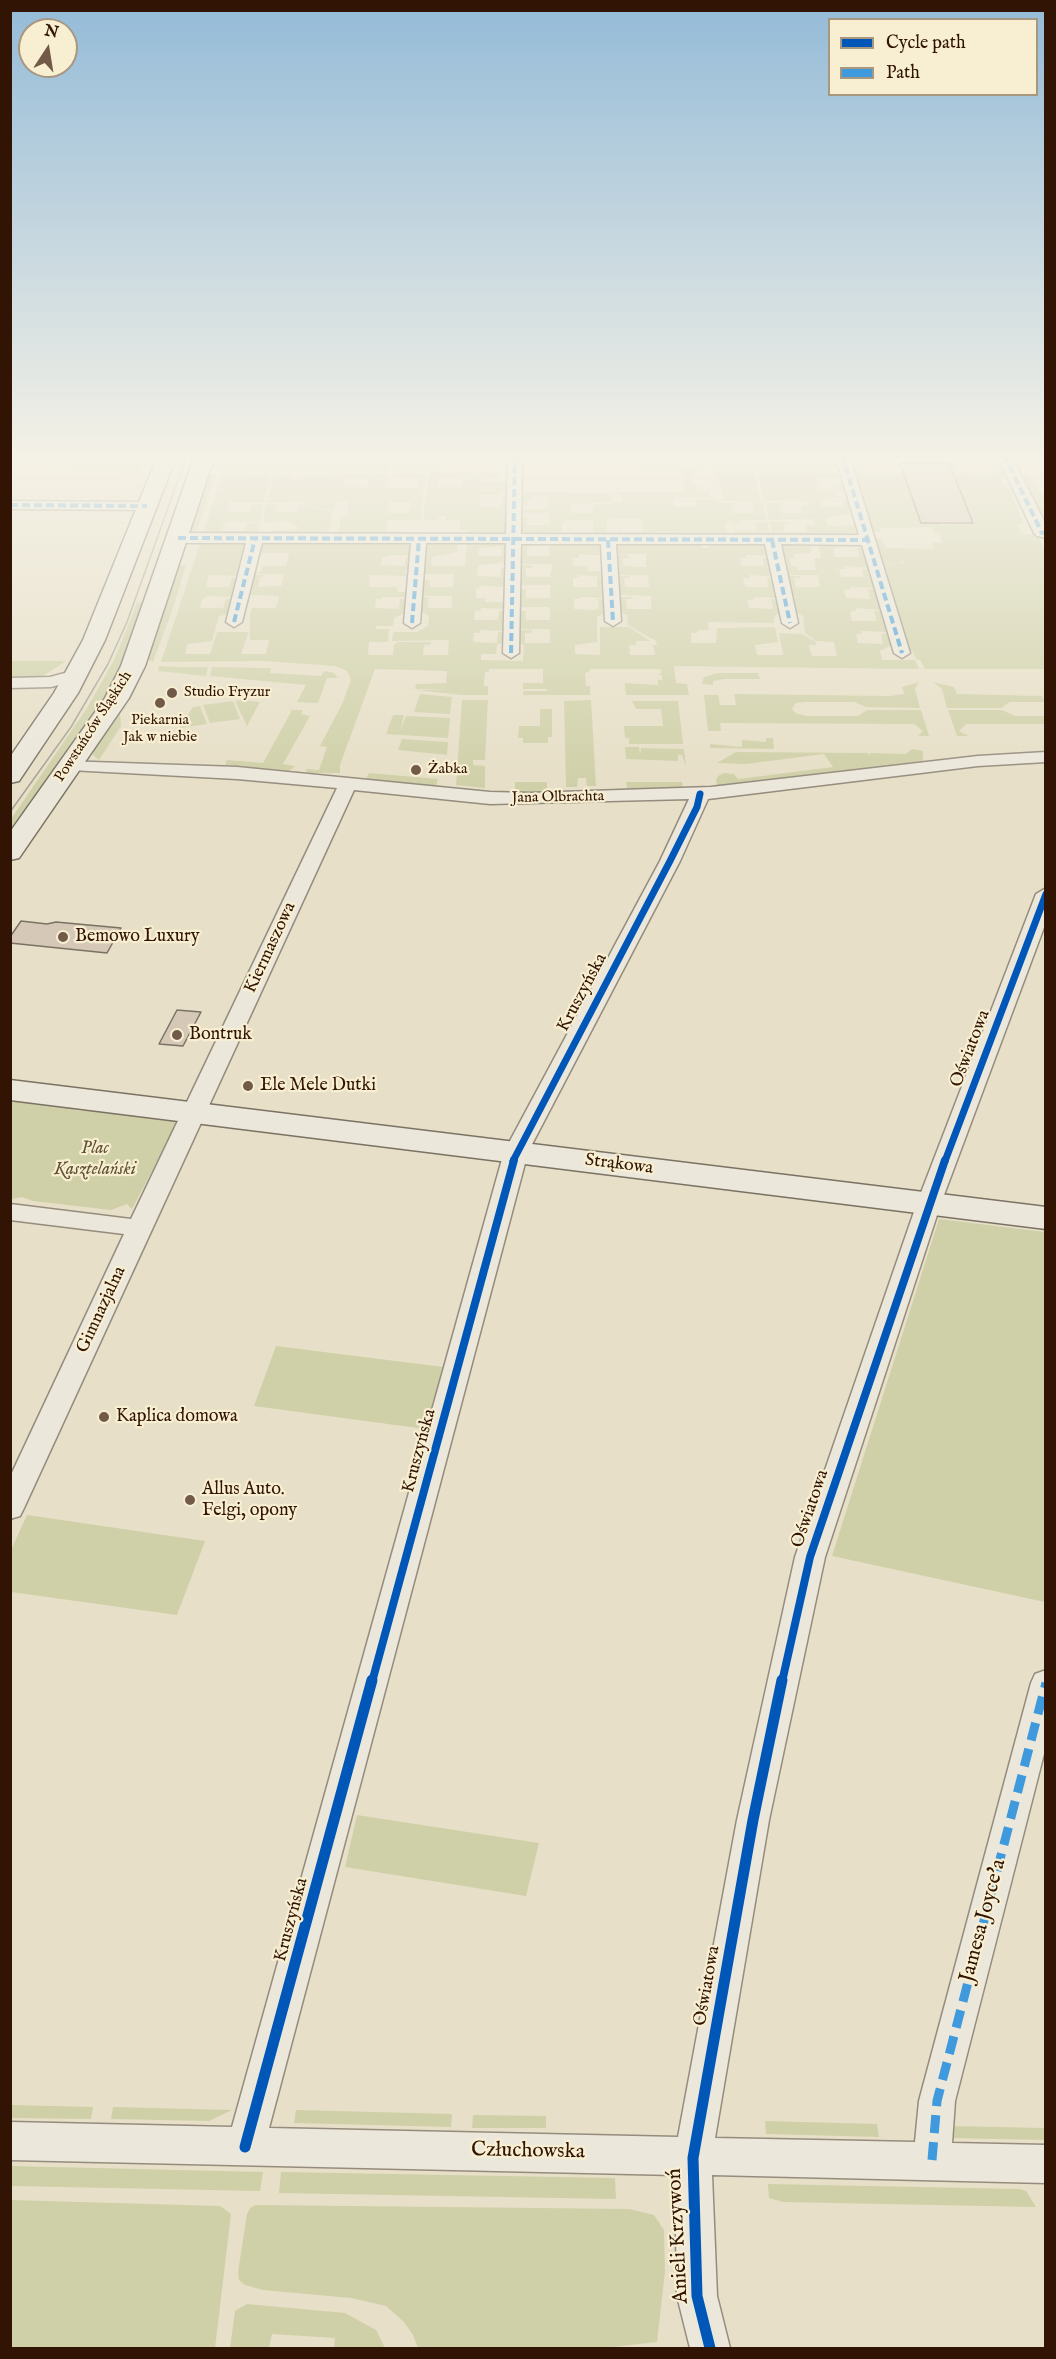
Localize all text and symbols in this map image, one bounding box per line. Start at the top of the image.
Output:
north arrow [18,18,78,78]
legend [828,18,1038,96]
text: N [42,21,60,44]
text: Cycle path [886,32,966,55]
text: Path [886,62,920,85]
street label: Powstańców Śląskich [51,668,137,786]
place label: Studio Fryzur [184,684,270,702]
marker: Studio Fryzur [165,686,179,700]
marker: Piekarnia Jak w niebie [153,696,167,710]
place label: Piekarnia Jak w niebie [123,712,197,747]
place label: Żabka [428,761,467,779]
marker: Żabka [409,763,423,777]
street label: Jana Olbrachta [512,788,604,808]
street label: Kiermaszowa [240,899,302,997]
place label: Bemowo Luxury [75,926,200,948]
marker: Bemowo Luxury [56,930,70,944]
street label: Kruszyńska [553,950,613,1036]
street label: Oświatowa [946,1007,996,1091]
place label: Bontruk [189,1024,252,1046]
marker: Bontruk [170,1028,184,1042]
place label: Ele Mele Dutki [260,1075,376,1097]
marker: Ele Mele Dutki [241,1079,255,1093]
park label: Plac Kasztelański [54,1138,136,1180]
street label: Strąkowa [584,1150,654,1180]
street label: Gimnazjalna [73,1263,131,1357]
place label: Kaplica domowa [116,1406,238,1428]
street label: Kruszyńska [398,1407,442,1495]
marker: Kaplica domowa [97,1410,111,1424]
street label: Oświatowa [788,1467,834,1551]
place label: Allus Auto. Felgi, opony [202,1479,297,1522]
marker: Allus Auto. Felgi, opony [183,1493,197,1507]
street label: Jamesa Joyce'a [955,1857,1013,1985]
street label: Kruszyńska [270,1876,314,1964]
street label: Oświatowa [690,1944,726,2028]
street label: Człuchowska [471,2138,585,2166]
street label: Anieli Krzywoń [663,2168,695,2304]

